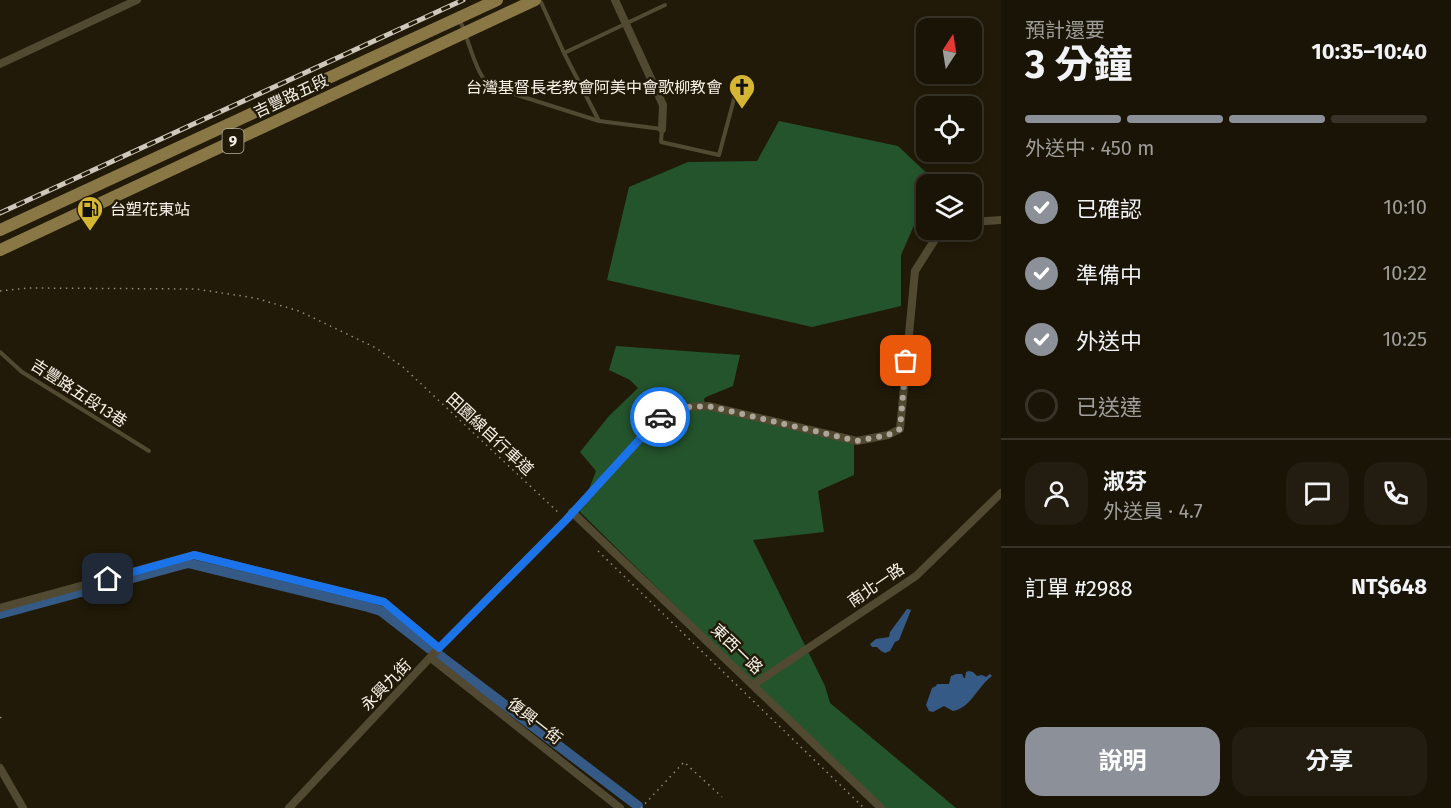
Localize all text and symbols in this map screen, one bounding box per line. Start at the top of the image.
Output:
north arrow [916,18,982,84]
map controls [916,18,982,240]
text: 預計還要 [1025,18,1105,42]
text: 10:35–10:40 [1312,38,1427,65]
text: 3 分鐘 [1025,42,1133,88]
street label: 吉豐路五段 [251,70,331,122]
church icon: 台灣基督長老教會阿美中會歌柳教會 [727,72,757,110]
place label: 台灣基督長老教會阿美中會歌柳教會 [466,78,722,97]
button: locate [916,96,982,162]
road number: 9 [222,129,244,153]
text: 外送中 · 450 m [1025,136,1154,160]
button: layers [916,174,982,240]
icon: check [1025,191,1058,224]
fuel station icon: 台塑花東站 [75,194,105,232]
text: 10:10 [1383,195,1427,219]
text: 已確認 [1076,196,1142,223]
place label: 台塑花東站 [110,200,190,219]
icon: check [1025,257,1058,290]
text: 10:22 [1383,261,1427,285]
text: 準備中 [1076,262,1142,289]
icon: check [1025,323,1058,356]
text: 10:25 [1382,327,1427,351]
text: 外送中 [1076,328,1142,355]
pin [880,335,931,386]
icon: bag [889,344,922,377]
street label: 吉豐路五段13巷 [27,355,131,431]
courier [630,387,690,447]
street label: 田園線自行車道 [443,389,537,479]
text: 已送達 [1076,394,1142,421]
icon: car [644,401,677,434]
button: person [1025,462,1088,525]
button: chat [1286,462,1349,525]
button: phone [1364,462,1427,525]
text: 淑芬 [1103,468,1147,495]
text: 外送員 · 4.7 [1103,499,1203,523]
pin [82,553,133,604]
street label: 南北一路 [844,559,908,611]
icon: home [91,562,124,595]
text: NT$648 [1351,573,1427,600]
text: 訂單 #2988 [1025,575,1133,602]
street label: 東西一路 [707,620,767,678]
street label: 永興九街 [357,655,415,715]
street label: 復興一街 [504,694,566,748]
button: 說明 [1025,727,1220,796]
button: 分享 [1232,727,1427,796]

